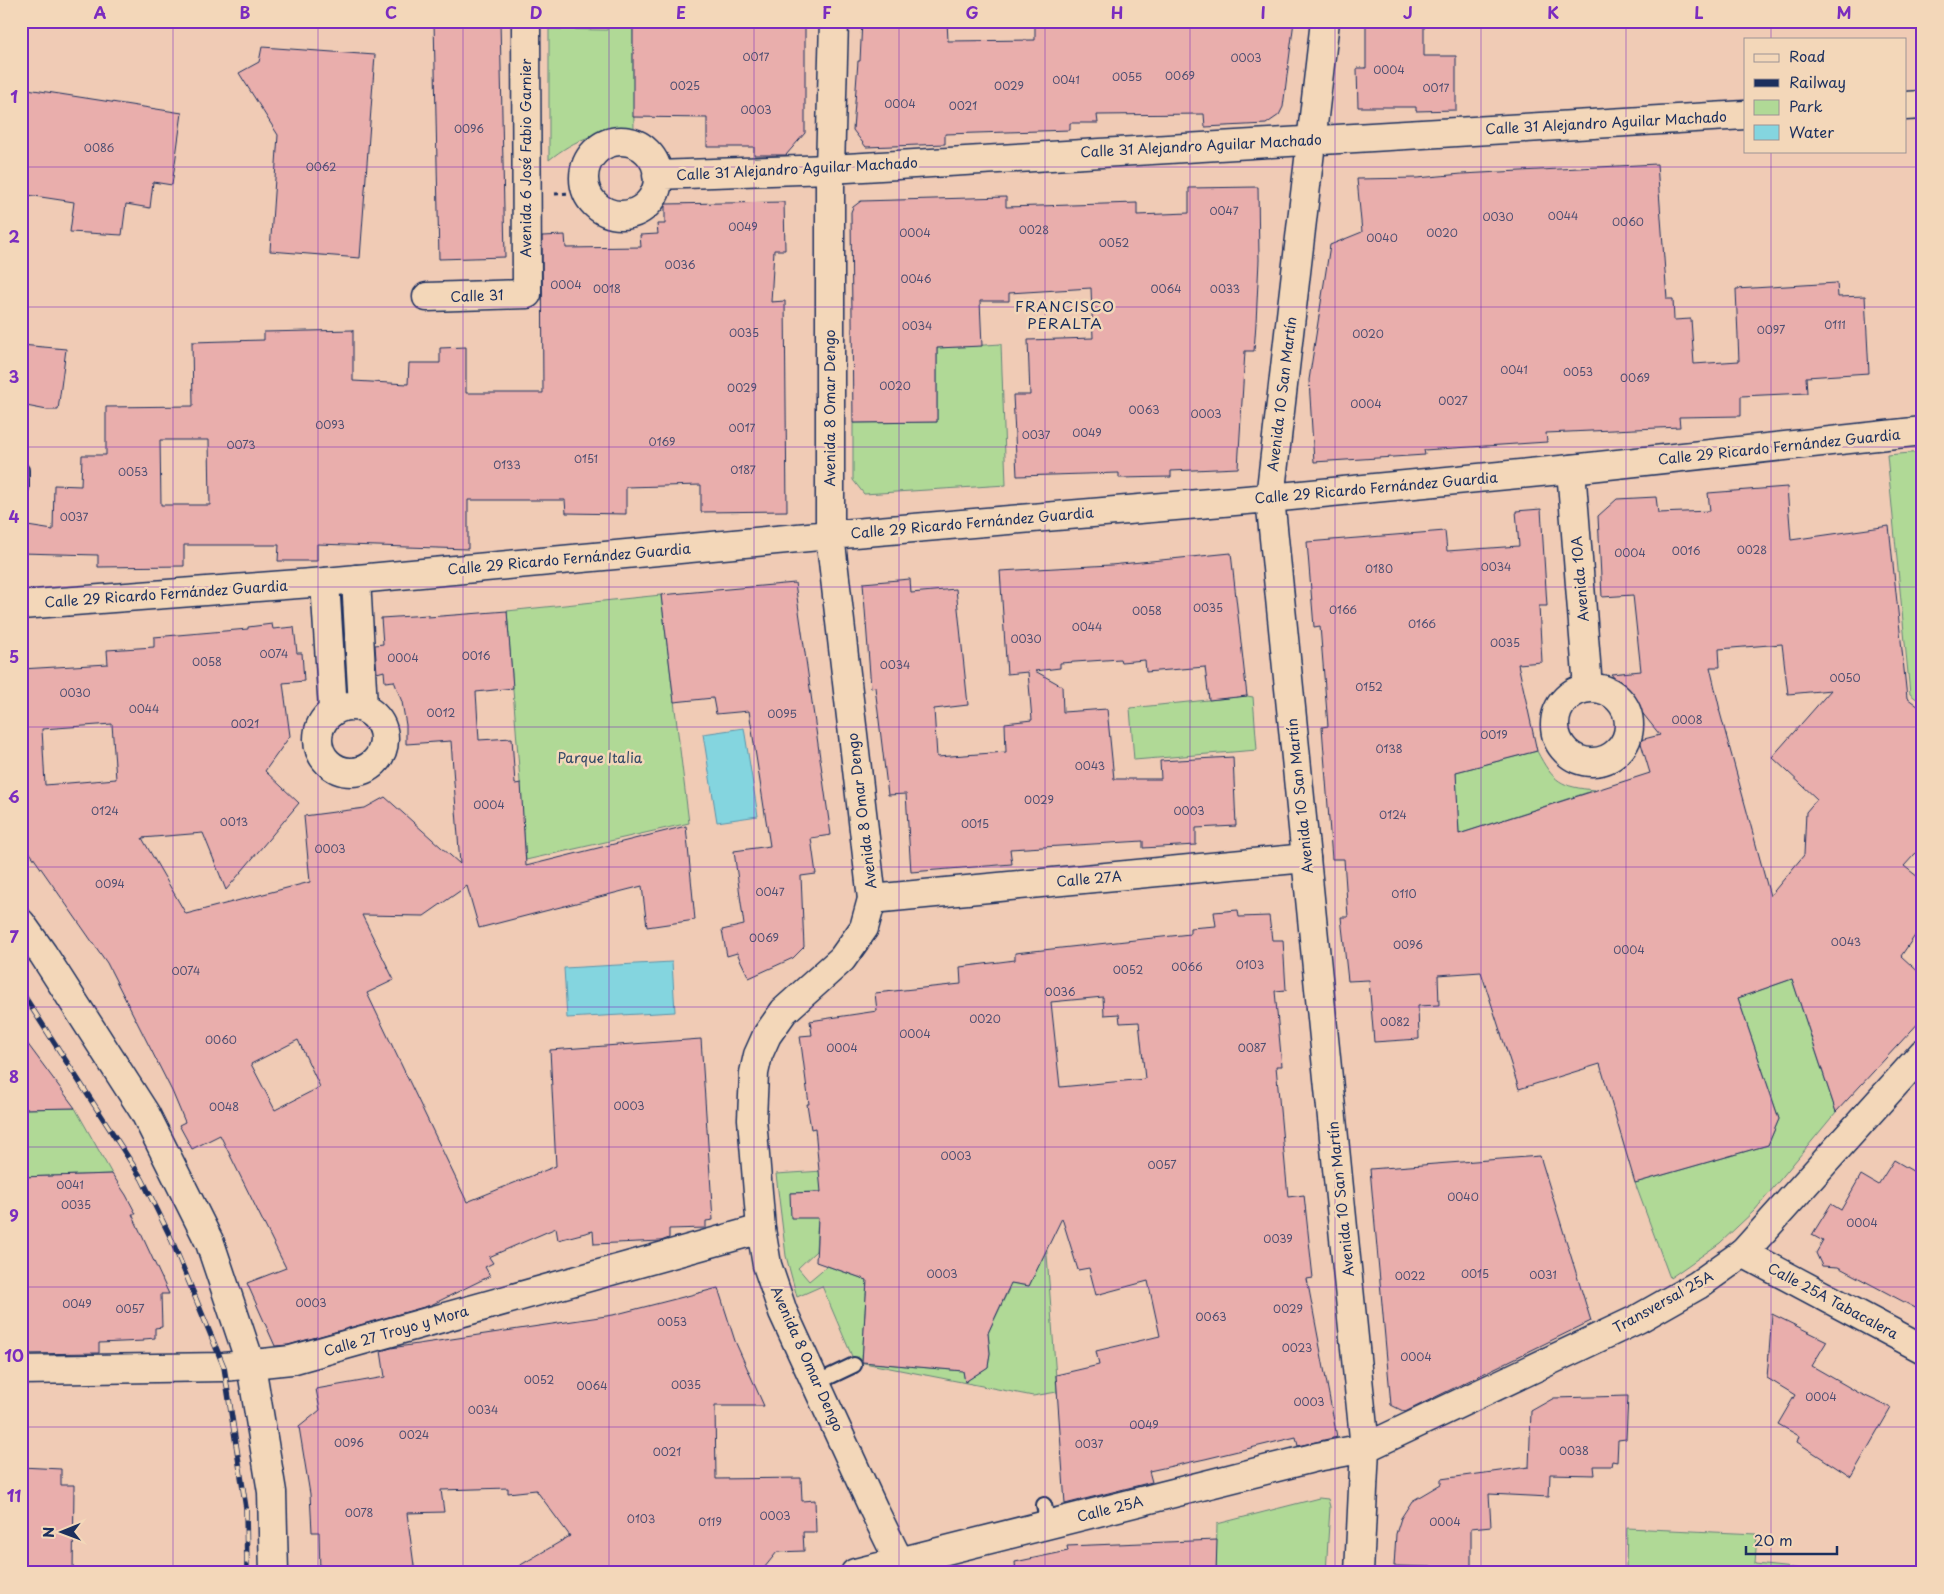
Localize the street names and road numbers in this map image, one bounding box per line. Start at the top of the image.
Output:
street label: Avenida 6 José Fabio Garnier [515,58,536,257]
street label: Calle 31 Alejandro Aguilar Machado [1485,106,1727,139]
street label: Calle 31 Alejandro Aguilar Machado [1080,129,1322,162]
street label: Calle 31 Alejandro Aguilar Machado [676,152,918,185]
street label: Calle 31 [450,284,504,307]
street label: Avenida 10 San Martín [1262,315,1301,473]
street label: Avenida 8 Omar Dengo [819,329,840,487]
street label: Calle 29 Ricardo Fernández Guardia [1657,423,1902,470]
street label: Calle 29 Ricardo Fernández Guardia [1254,466,1499,509]
street label: Calle 29 Ricardo Fernández Guardia [850,501,1095,544]
street label: Avenida 10A [1565,535,1594,623]
street label: Calle 29 Ricardo Fernández Guardia [447,537,692,580]
street label: Calle 29 Ricardo Fernández Guardia [44,574,289,612]
street label: Avenida 10 San Martín [1281,717,1318,875]
street label: Avenida 8 Omar Dengo [842,732,881,890]
street label: Calle 27A [1055,865,1123,892]
street label: Avenida 10 San Martín [1322,1120,1359,1278]
street label: Calle 25A Tabacalera [1764,1257,1903,1344]
street label: Transversal 25A [1609,1265,1717,1338]
street label: Avenida 8 Omar Dengo [766,1283,849,1435]
street label: Calle 27 Troyo y Mora [321,1300,471,1361]
street label: Calle 25A [1075,1490,1145,1527]

